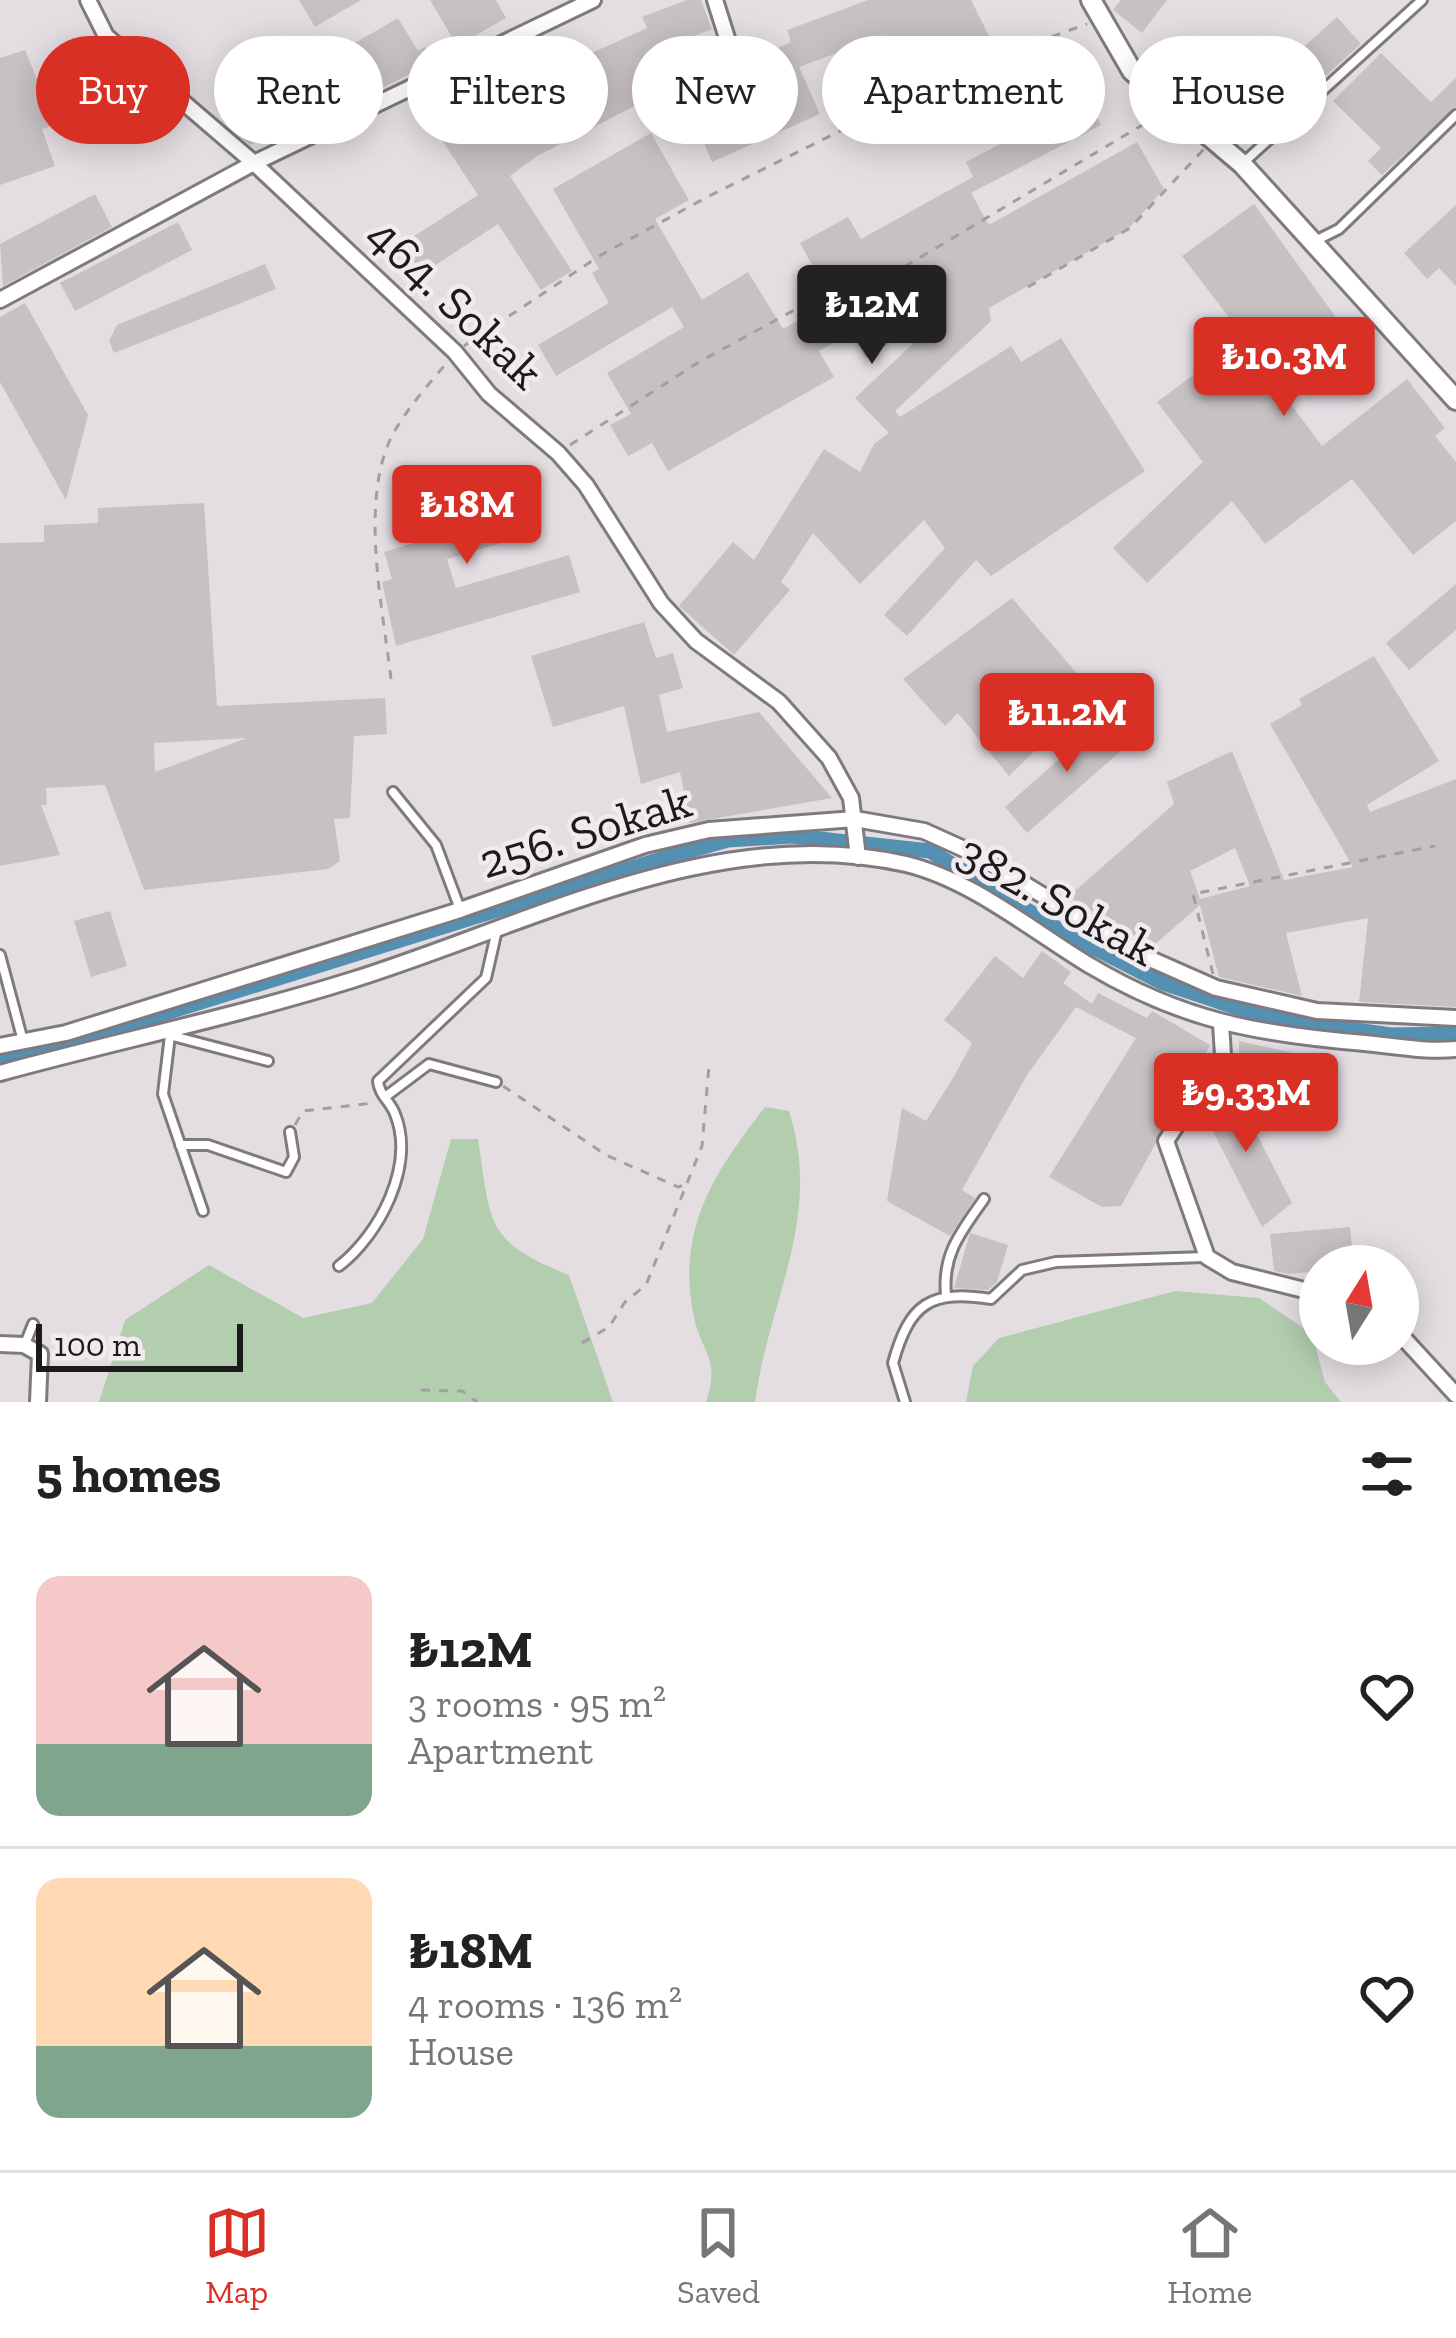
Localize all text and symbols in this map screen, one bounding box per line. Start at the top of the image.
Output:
chip: Buy [36,36,190,144]
chip: Rent [214,36,383,144]
chip: Filters [407,36,608,144]
chip: New [632,36,798,144]
chip: Apartment [822,36,1105,144]
chip: House [1129,36,1327,144]
street label: 464. Sokak [357,206,556,400]
pin: ₺12M [801,265,943,367]
text: ₺12M [824,280,920,327]
pin: ₺10.3M [1186,317,1382,419]
text: ₺10.3M [1221,332,1347,379]
pin: ₺18M [396,465,538,567]
text: ₺18M [419,480,515,527]
pin: ₺11.2M [969,673,1165,775]
text: ₺11.2M [1007,688,1127,735]
street label: 256. Sokak [472,772,698,890]
street label: 382. Sokak [949,822,1167,978]
pin: ₺9.33M [1148,1053,1344,1155]
text: ₺9.33M [1181,1068,1311,1115]
north arrow [1299,1245,1419,1365]
map controls [1299,1245,1419,1365]
scale bar [36,1318,243,1371]
text: 100 m [54,1325,141,1364]
icon: filters [1354,1441,1420,1507]
text: 5 homes [36,1444,221,1505]
text: ₺12M [408,1619,533,1680]
icon: home [132,1624,276,1768]
icon: heart [1354,1663,1420,1729]
text: 3 rooms · 95 m² [408,1680,666,1727]
text: Apartment [408,1727,593,1774]
text: ₺18M [408,1920,533,1981]
icon: home [132,1926,276,2070]
icon: heart [1354,1965,1420,2031]
text: 4 rooms · 136 m² [408,1981,682,2028]
text: House [408,2028,514,2075]
tab: Map [204,2200,270,2311]
tab: Saved [677,2200,760,2311]
tab: Home [1167,2200,1252,2311]

